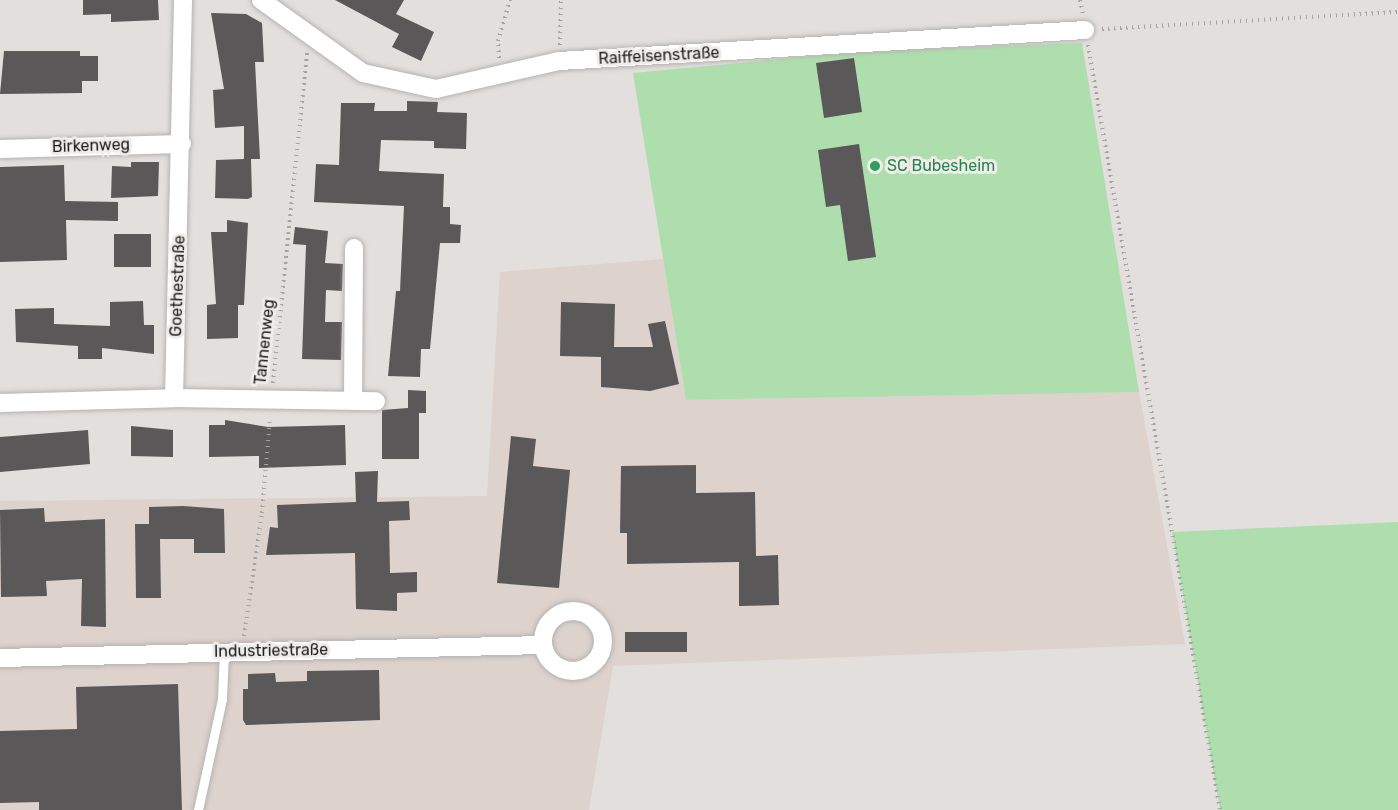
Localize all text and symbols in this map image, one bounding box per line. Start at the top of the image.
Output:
street label: Raiffeisenstraße [598,43,720,69]
street label: Birkenweg [52,135,130,157]
place label: SC Bubesheim [887,156,995,176]
marker: SC Bubesheim [868,159,882,173]
street label: Goethestraße [167,235,189,337]
street label: Tannenweg [251,298,279,386]
street label: Industriestraße [214,640,328,662]

